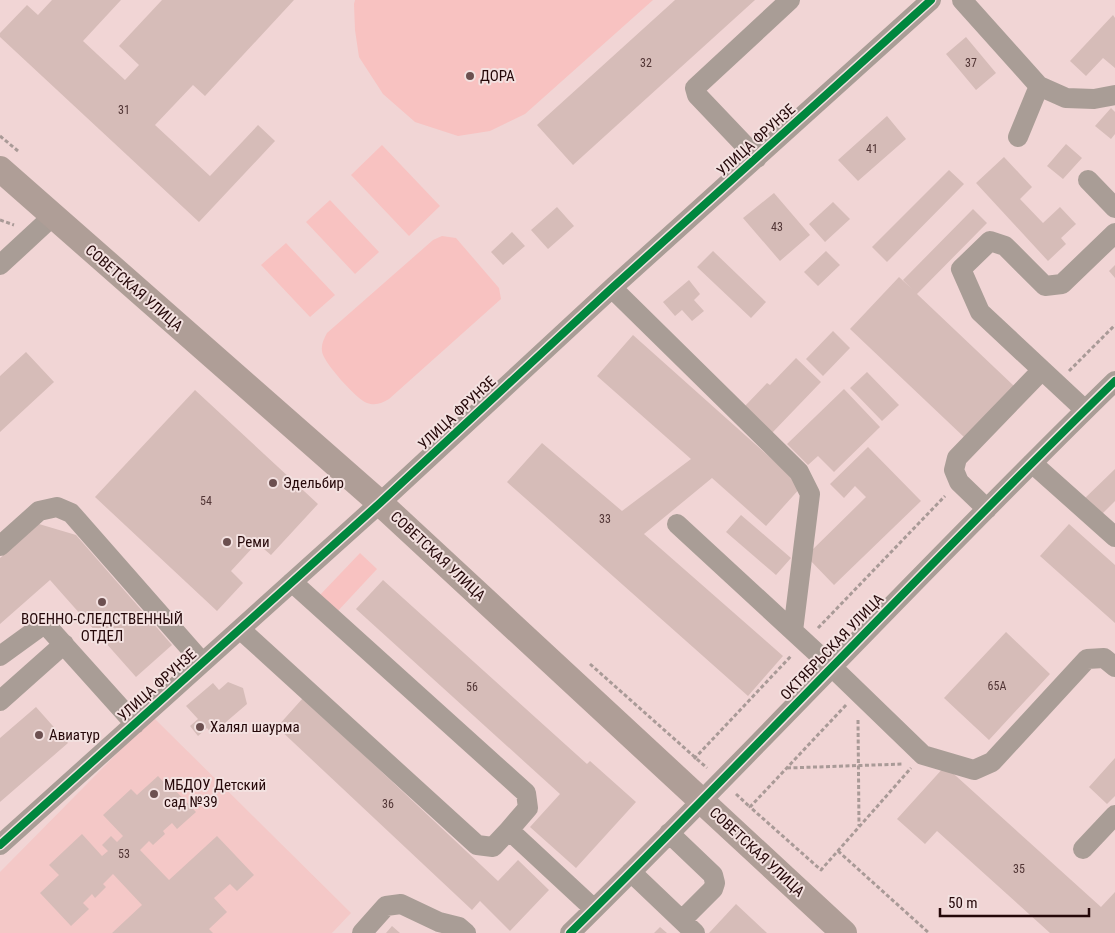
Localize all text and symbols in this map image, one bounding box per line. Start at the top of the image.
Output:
house number: 32 [640,56,652,70]
house number: 37 [965,56,977,70]
place label: ДОРА [480,67,515,85]
marker: ДОРА [464,70,476,82]
street label: УЛИЦА ФРУНЗЕ [713,100,799,180]
house number: 31 [118,103,130,117]
house number: 41 [866,142,878,156]
house number: 43 [771,220,783,234]
street label: СОВЕТСКАЯ УЛИЦА [82,241,187,335]
street label: УЛИЦА ФРУНЗЕ [415,373,499,453]
place label: Эдельбир [283,474,344,492]
marker: Эдельбир [267,477,279,489]
house number: 54 [200,494,212,508]
street label: СОВЕТСКАЯ УЛИЦА [387,507,489,605]
house number: 33 [599,512,611,526]
place label: Реми [237,533,270,551]
marker: Реми [221,536,233,548]
street label: ОКТЯБРЬСКАЯ УЛИЦА [777,590,888,704]
marker: ВОЕННО-СЛЕДСТВЕННЫЙ ОТДЕЛ [96,596,108,608]
place label: ВОЕННО-СЛЕДСТВЕННЫЙ ОТДЕЛ [21,610,183,645]
street label: УЛИЦА ФРУНЗЕ [114,645,200,725]
house number: 65А [988,679,1006,693]
house number: 56 [466,680,478,694]
place label: Халял шаурма [210,718,300,736]
marker: Халял шаурма [194,721,206,733]
place label: Авиатур [49,726,100,744]
marker: Авиатур [33,729,45,741]
place label: МБДОУ Детский сад №39 [164,776,266,811]
marker: МБДОУ Детский сад №39 [148,788,160,800]
house number: 36 [382,797,394,811]
street label: СОВЕТСКАЯ УЛИЦА [706,803,808,901]
house number: 53 [118,847,130,861]
house number: 35 [1013,862,1025,876]
scale bar [940,886,1089,918]
text: 50 m [948,894,978,912]

